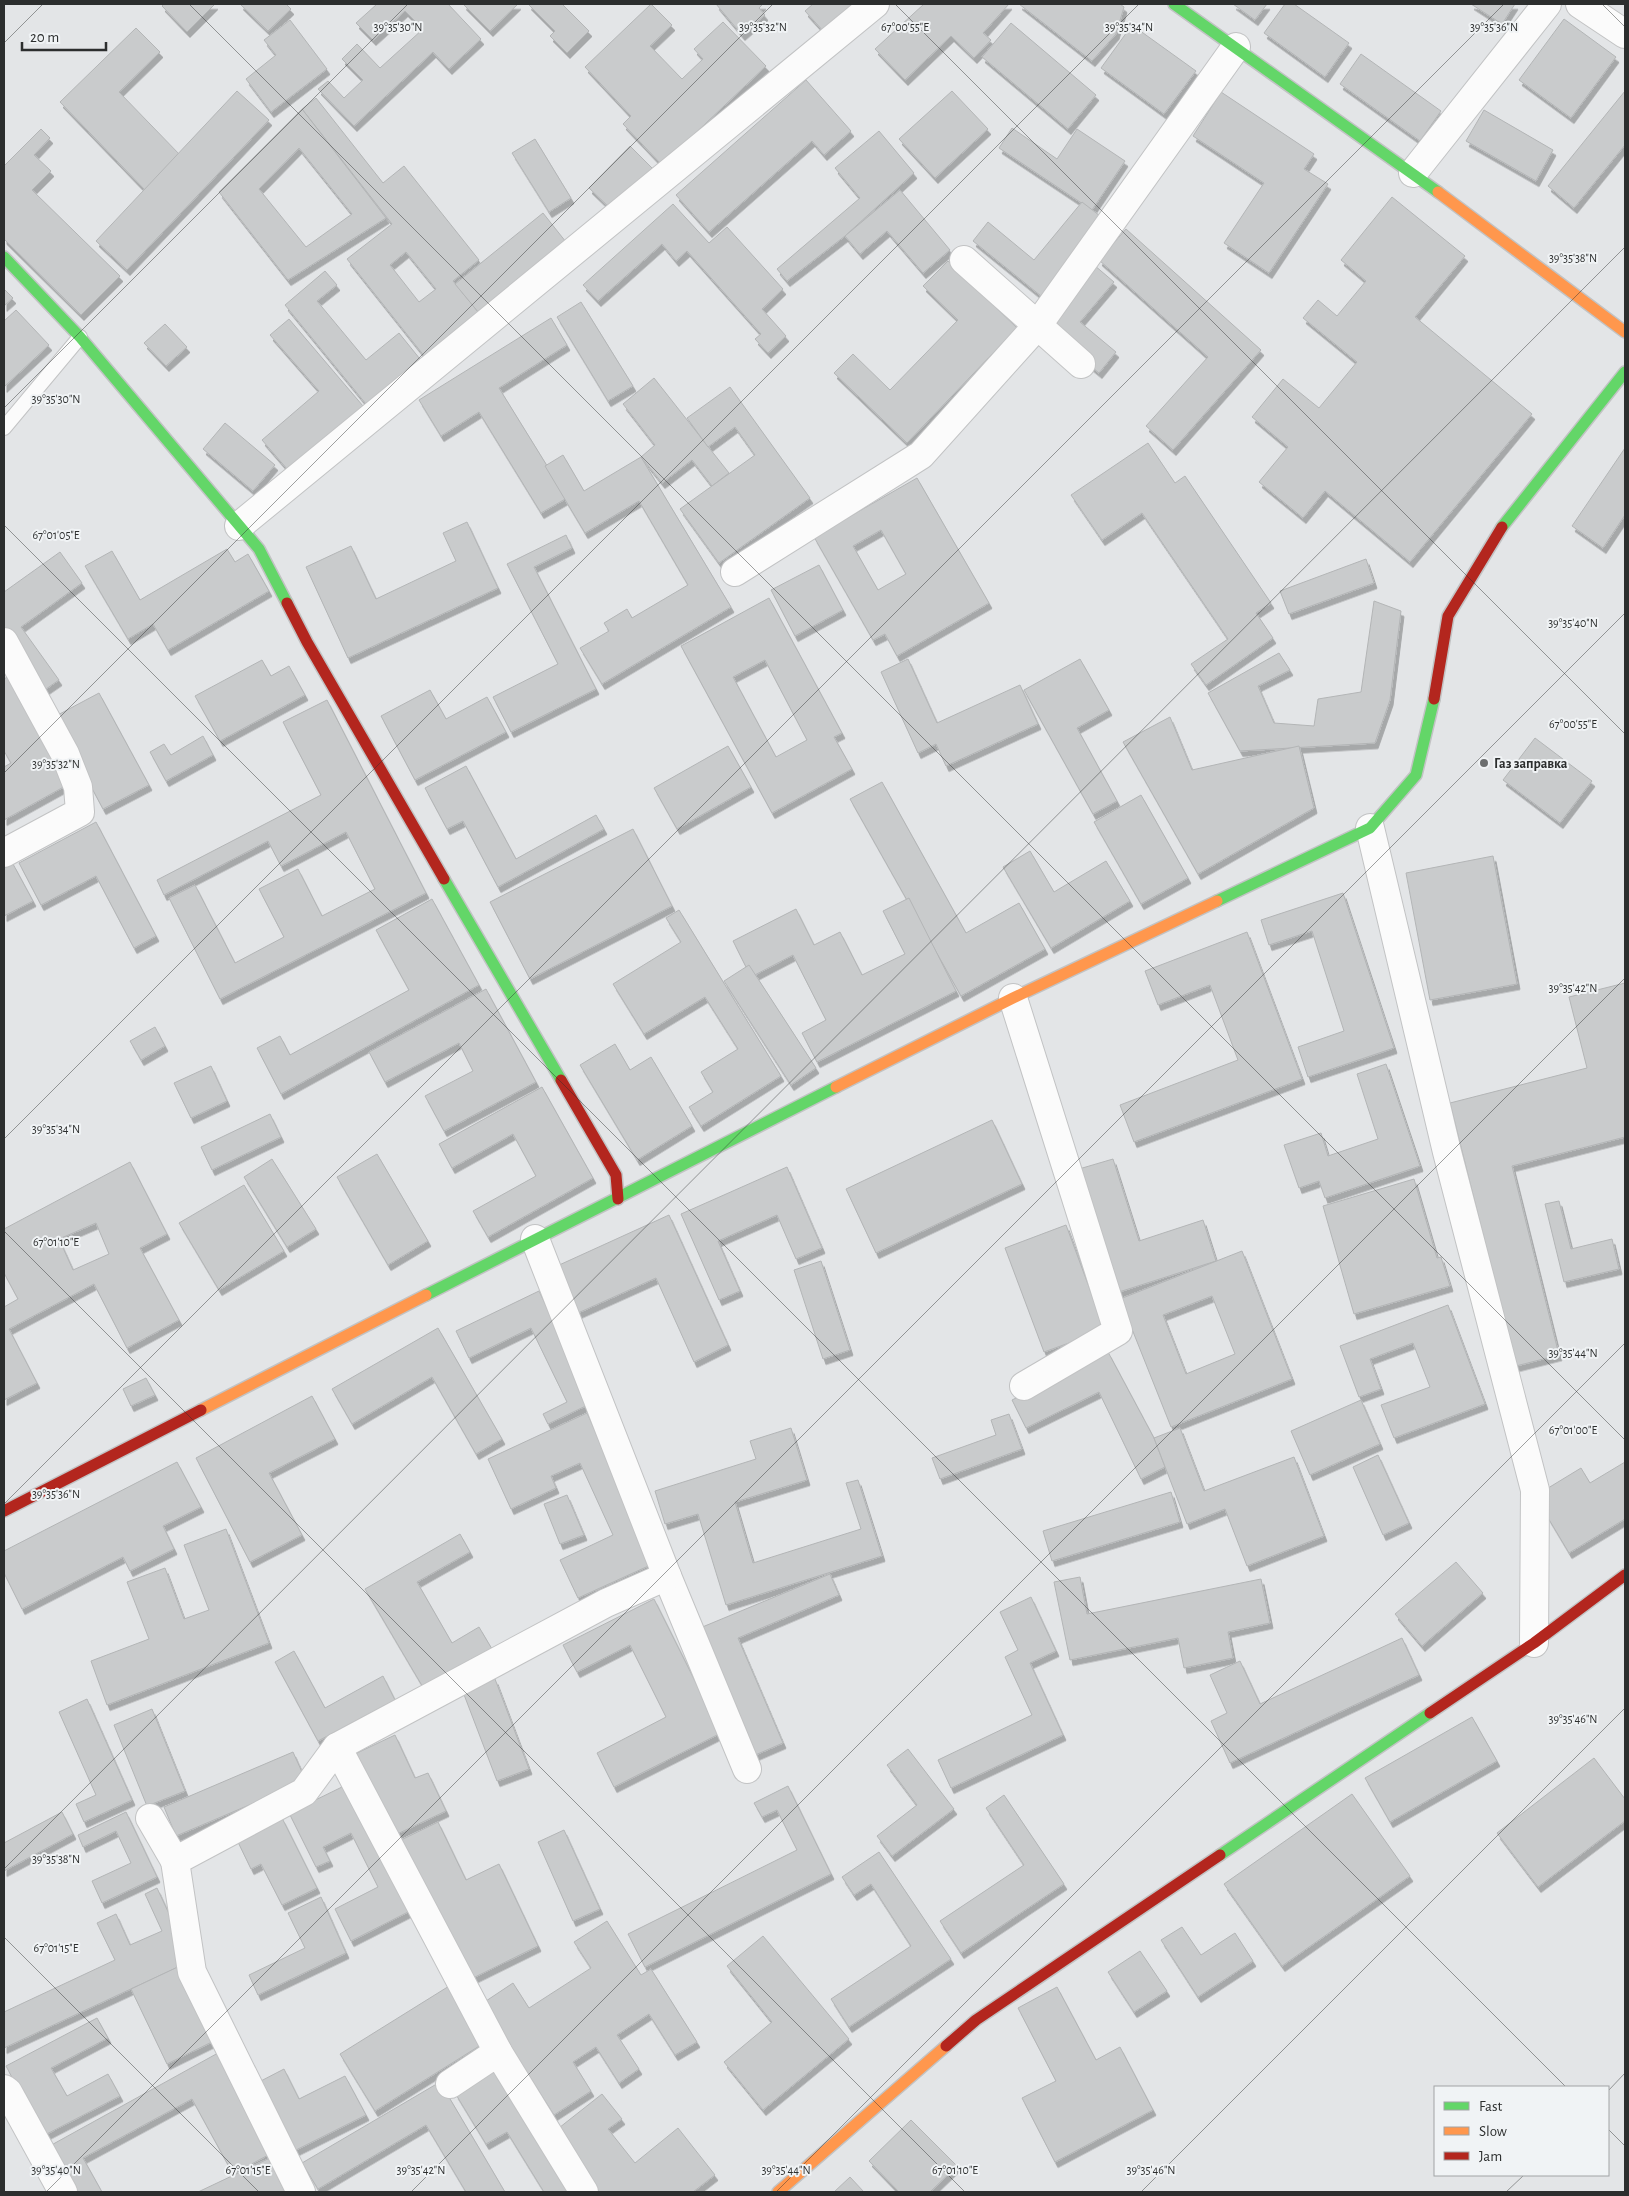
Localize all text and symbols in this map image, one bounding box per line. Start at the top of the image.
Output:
scale bar [22,20,106,52]
text: 39°35'30"N [374,21,422,33]
text: 39°35'32"N [739,21,787,33]
text: 67°00'55"E [881,21,929,33]
text: 39°35'34"N [1105,21,1153,33]
text: 39°35'36"N [1470,21,1518,33]
text: 20 m [30,30,59,45]
text: 39°35'38"N [1549,252,1597,264]
text: 39°35'30"N [32,393,80,405]
text: 67°01'05"E [32,529,80,541]
text: 39°35'40"N [1548,617,1598,629]
text: 67°00'55"E [1549,718,1597,730]
marker: Газ заправка [1478,757,1490,769]
place label: Газ заправка [1494,757,1568,771]
text: 39°35'32"N [32,758,80,770]
text: 39°35'42"N [1549,982,1597,994]
text: 39°35'34"N [32,1123,80,1135]
text: 67°01'10"E [33,1236,79,1248]
text: 39°35'44"N [1548,1347,1598,1359]
text: 67°01'00"E [1549,1424,1597,1436]
text: 39°35'36"N [32,1488,80,1500]
text: 39°35'46"N [1548,1713,1598,1725]
text: 39°35'38"N [32,1853,80,1865]
text: 67°01'15"E [34,1942,79,1954]
legend [1434,2086,1609,2176]
text: Fast [1479,2099,1503,2114]
text: Slow [1479,2124,1507,2139]
text: Jam [1479,2149,1502,2164]
text: 39°35'40"N [31,2164,81,2176]
text: 67°01'15"E [226,2164,271,2176]
text: 39°35'42"N [397,2164,445,2176]
text: 39°35'44"N [761,2164,811,2176]
text: 67°01'10"E [932,2164,978,2176]
text: 39°35'46"N [1126,2164,1176,2176]

